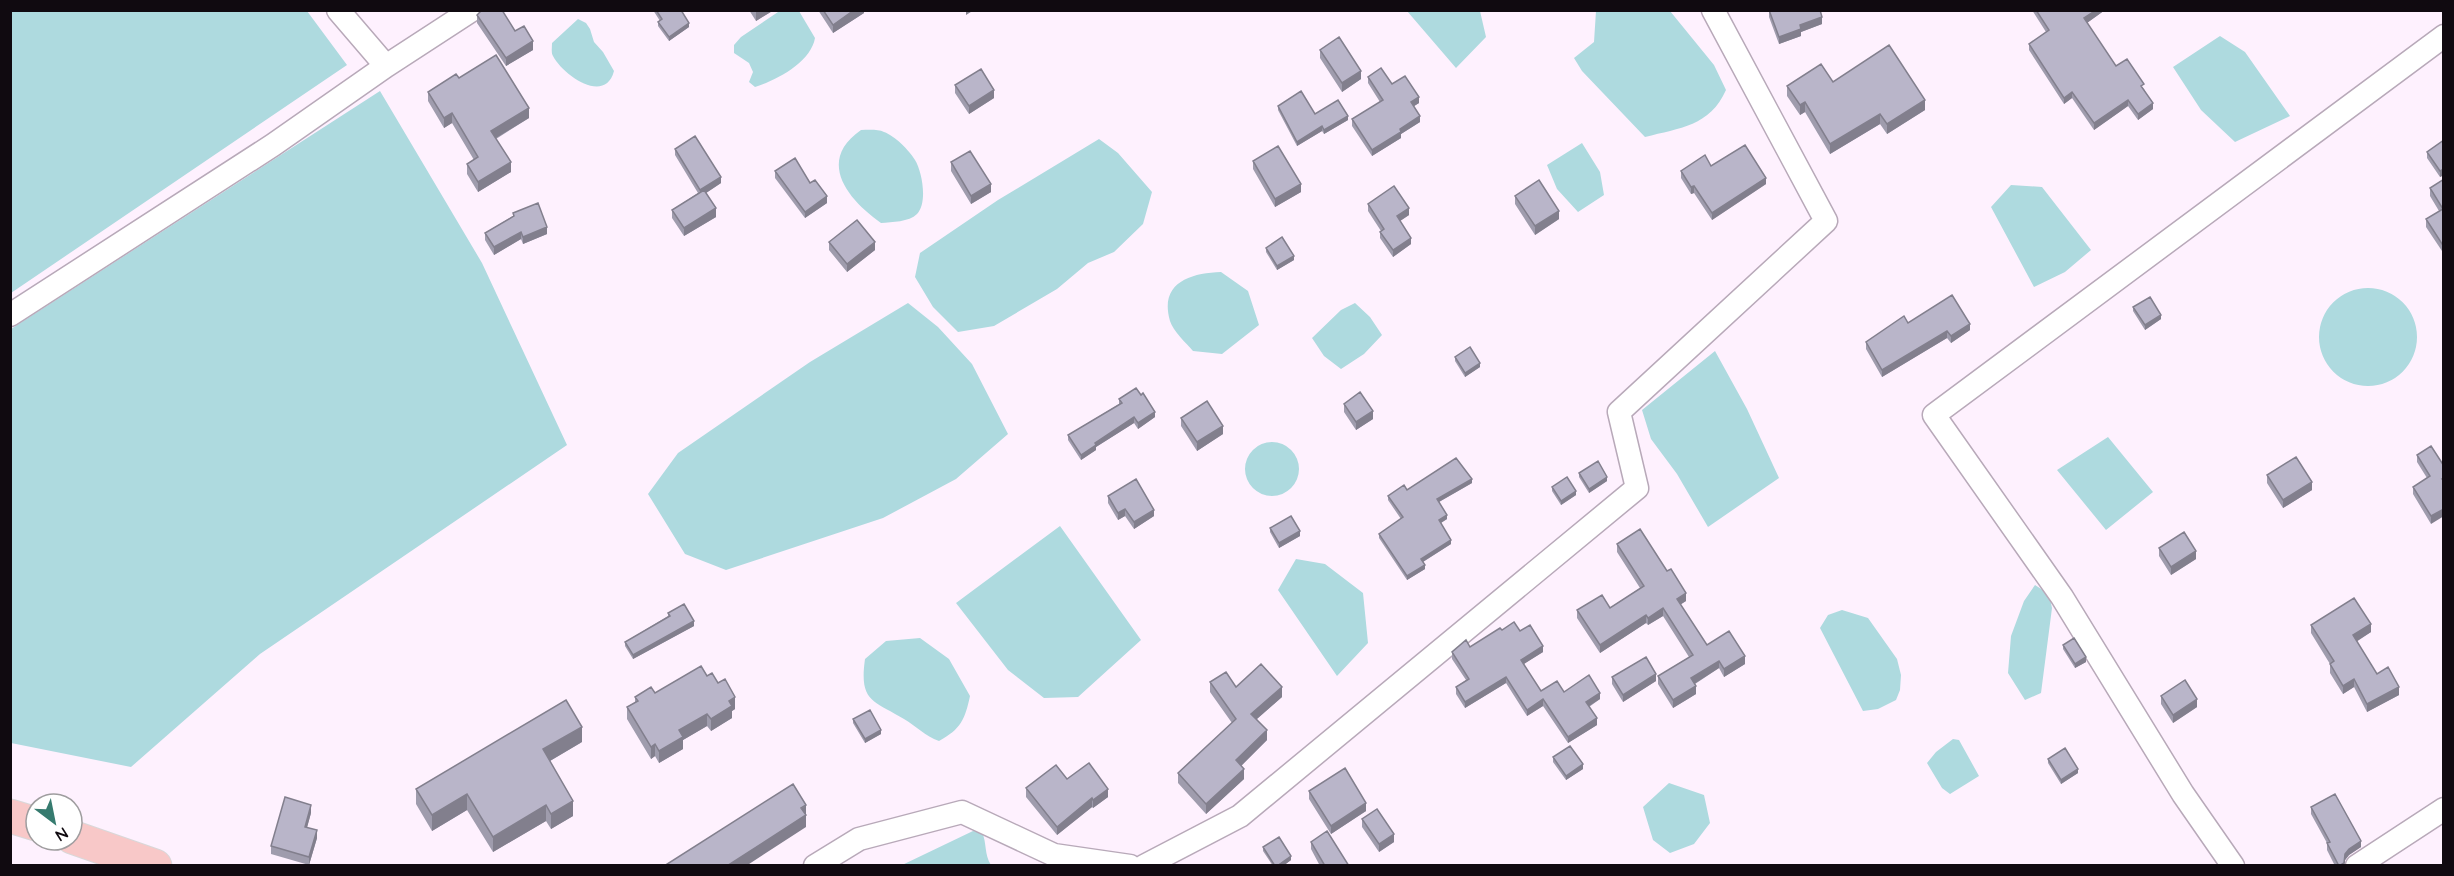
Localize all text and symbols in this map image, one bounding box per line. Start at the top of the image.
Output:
north arrow [24,792,84,852]
text: N [52,823,72,846]

